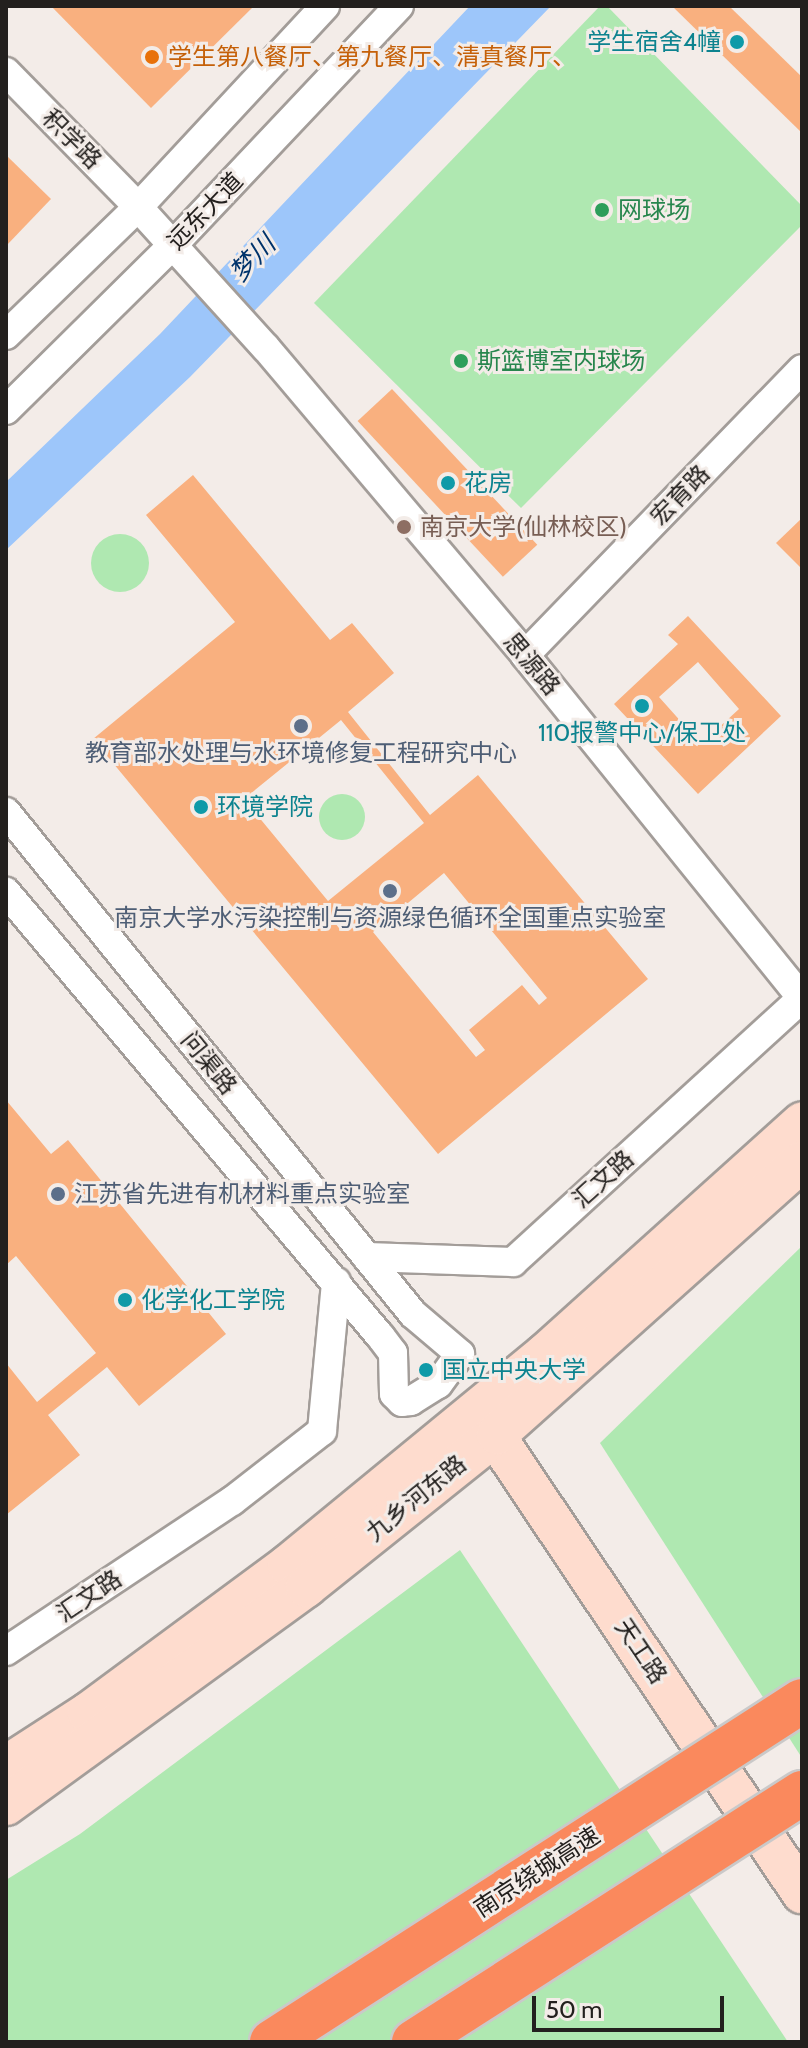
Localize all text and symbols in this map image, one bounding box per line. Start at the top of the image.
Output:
place label: 学生宿舍4幢 [587,28,721,56]
marker: 学生宿舍4幢 [728,33,746,51]
place label: 学生第八餐厅、第九餐厅、清真餐厅、 [168,43,576,71]
marker: 学生第八餐厅、第九餐厅、清真餐厅、 [143,48,161,66]
street label: 积学路 [36,103,108,175]
street label: 远东大道 [161,166,249,256]
place label: 网球场 [618,196,690,224]
marker: 网球场 [593,201,611,219]
water label: 梦川 [224,229,282,289]
place label: 斯篮博室内球场 [477,347,645,375]
marker: 斯篮博室内球场 [452,352,470,370]
street label: 宏育路 [645,459,715,531]
place label: 花房 [464,469,512,497]
marker: 花房 [439,474,457,492]
place label: 南京大学(仙林校区) [420,513,627,541]
marker: 南京大学(仙林校区) [395,518,413,536]
street label: 思源路 [498,627,566,701]
marker: 110报警中心/保卫处 [633,697,651,715]
marker: 教育部水处理与水环境修复工程研究中心 [292,717,310,735]
place label: 110报警中心/保卫处 [538,719,746,747]
place label: 教育部水处理与水环境修复工程研究中心 [85,739,517,767]
place label: 环境学院 [217,793,313,821]
marker: 环境学院 [192,798,210,816]
marker: 南京大学水污染控制与资源绿色循环全国重点实验室 [381,882,399,900]
place label: 南京大学水污染控制与资源绿色循环全国重点实验室 [114,904,666,932]
street label: 问渠路 [175,1026,243,1100]
street label: 汇文路 [567,1144,639,1214]
place label: 江苏省先进有机材料重点实验室 [74,1180,410,1208]
marker: 江苏省先进有机材料重点实验室 [49,1185,67,1203]
place label: 化学化工学院 [141,1286,285,1314]
marker: 化学化工学院 [116,1291,134,1309]
place label: 国立中央大学 [442,1356,586,1384]
marker: 国立中央大学 [417,1361,435,1379]
street label: 九乡河东路 [360,1449,472,1547]
street label: 汇文路 [51,1564,127,1628]
street label: 天工路 [609,1613,673,1689]
street label: 南京绕城高速 [469,1821,605,1923]
scale bar [536,1980,728,2030]
text: 50 m [546,1995,602,2024]

